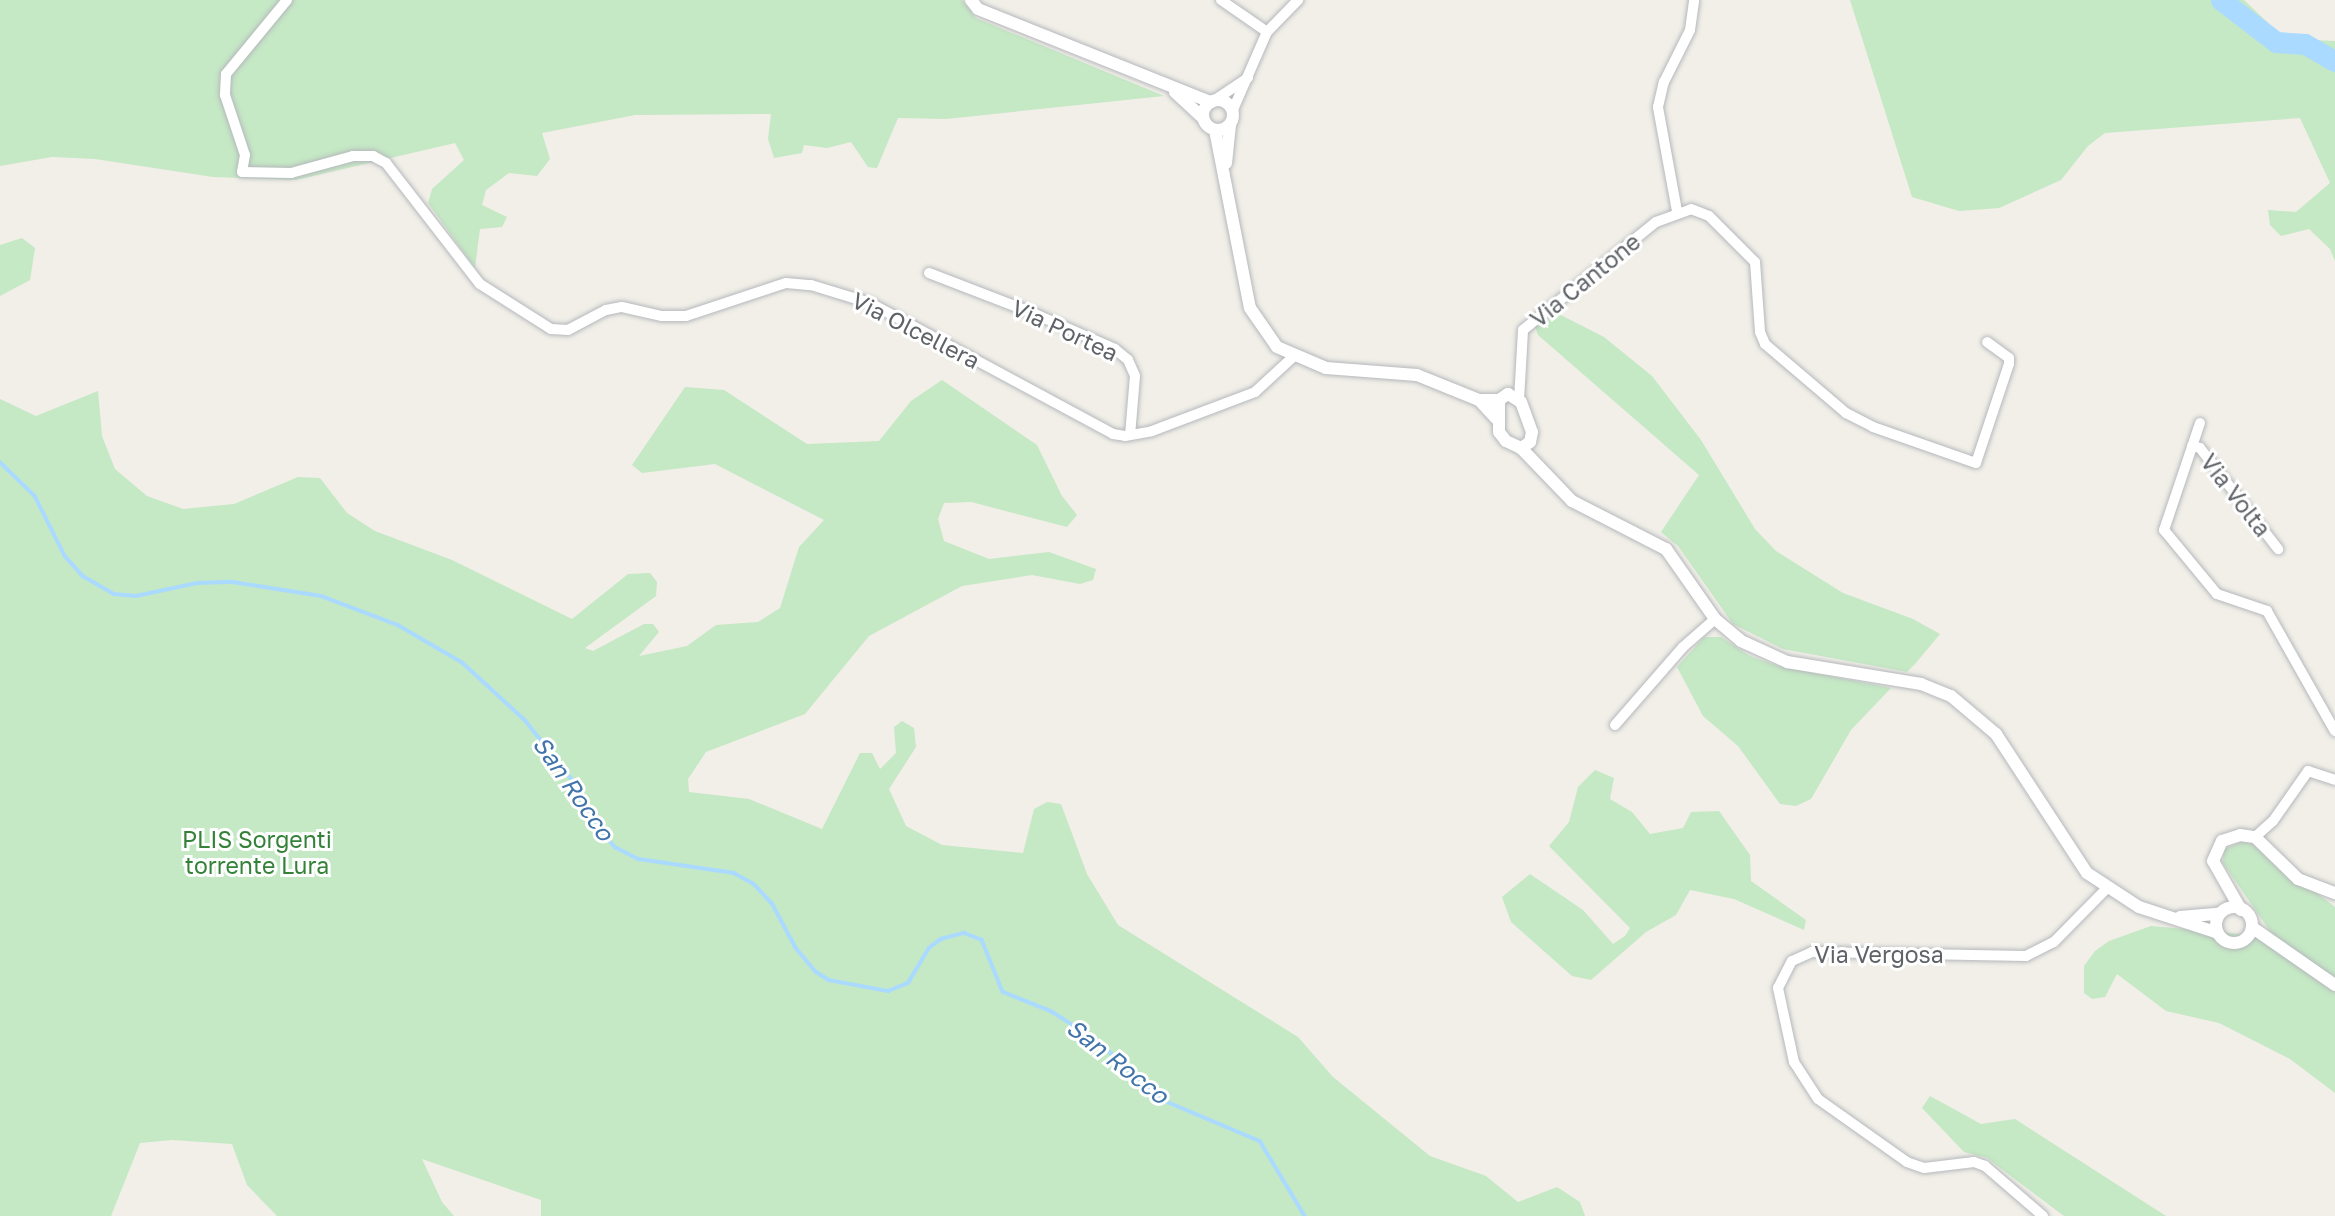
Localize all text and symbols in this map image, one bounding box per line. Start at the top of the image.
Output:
street label: Via Cantone [1524,227,1646,333]
street label: Via Olcellera [847,286,985,374]
street label: Via Portea [1008,293,1122,367]
street label: Via Volta [2195,448,2277,542]
water label: San Rocco [528,730,620,846]
park label: PLIS Sorgenti torrente Lura [182,825,332,879]
street label: Via Vergosa [1814,940,1944,968]
water label: San Rocco [1062,1012,1174,1110]

